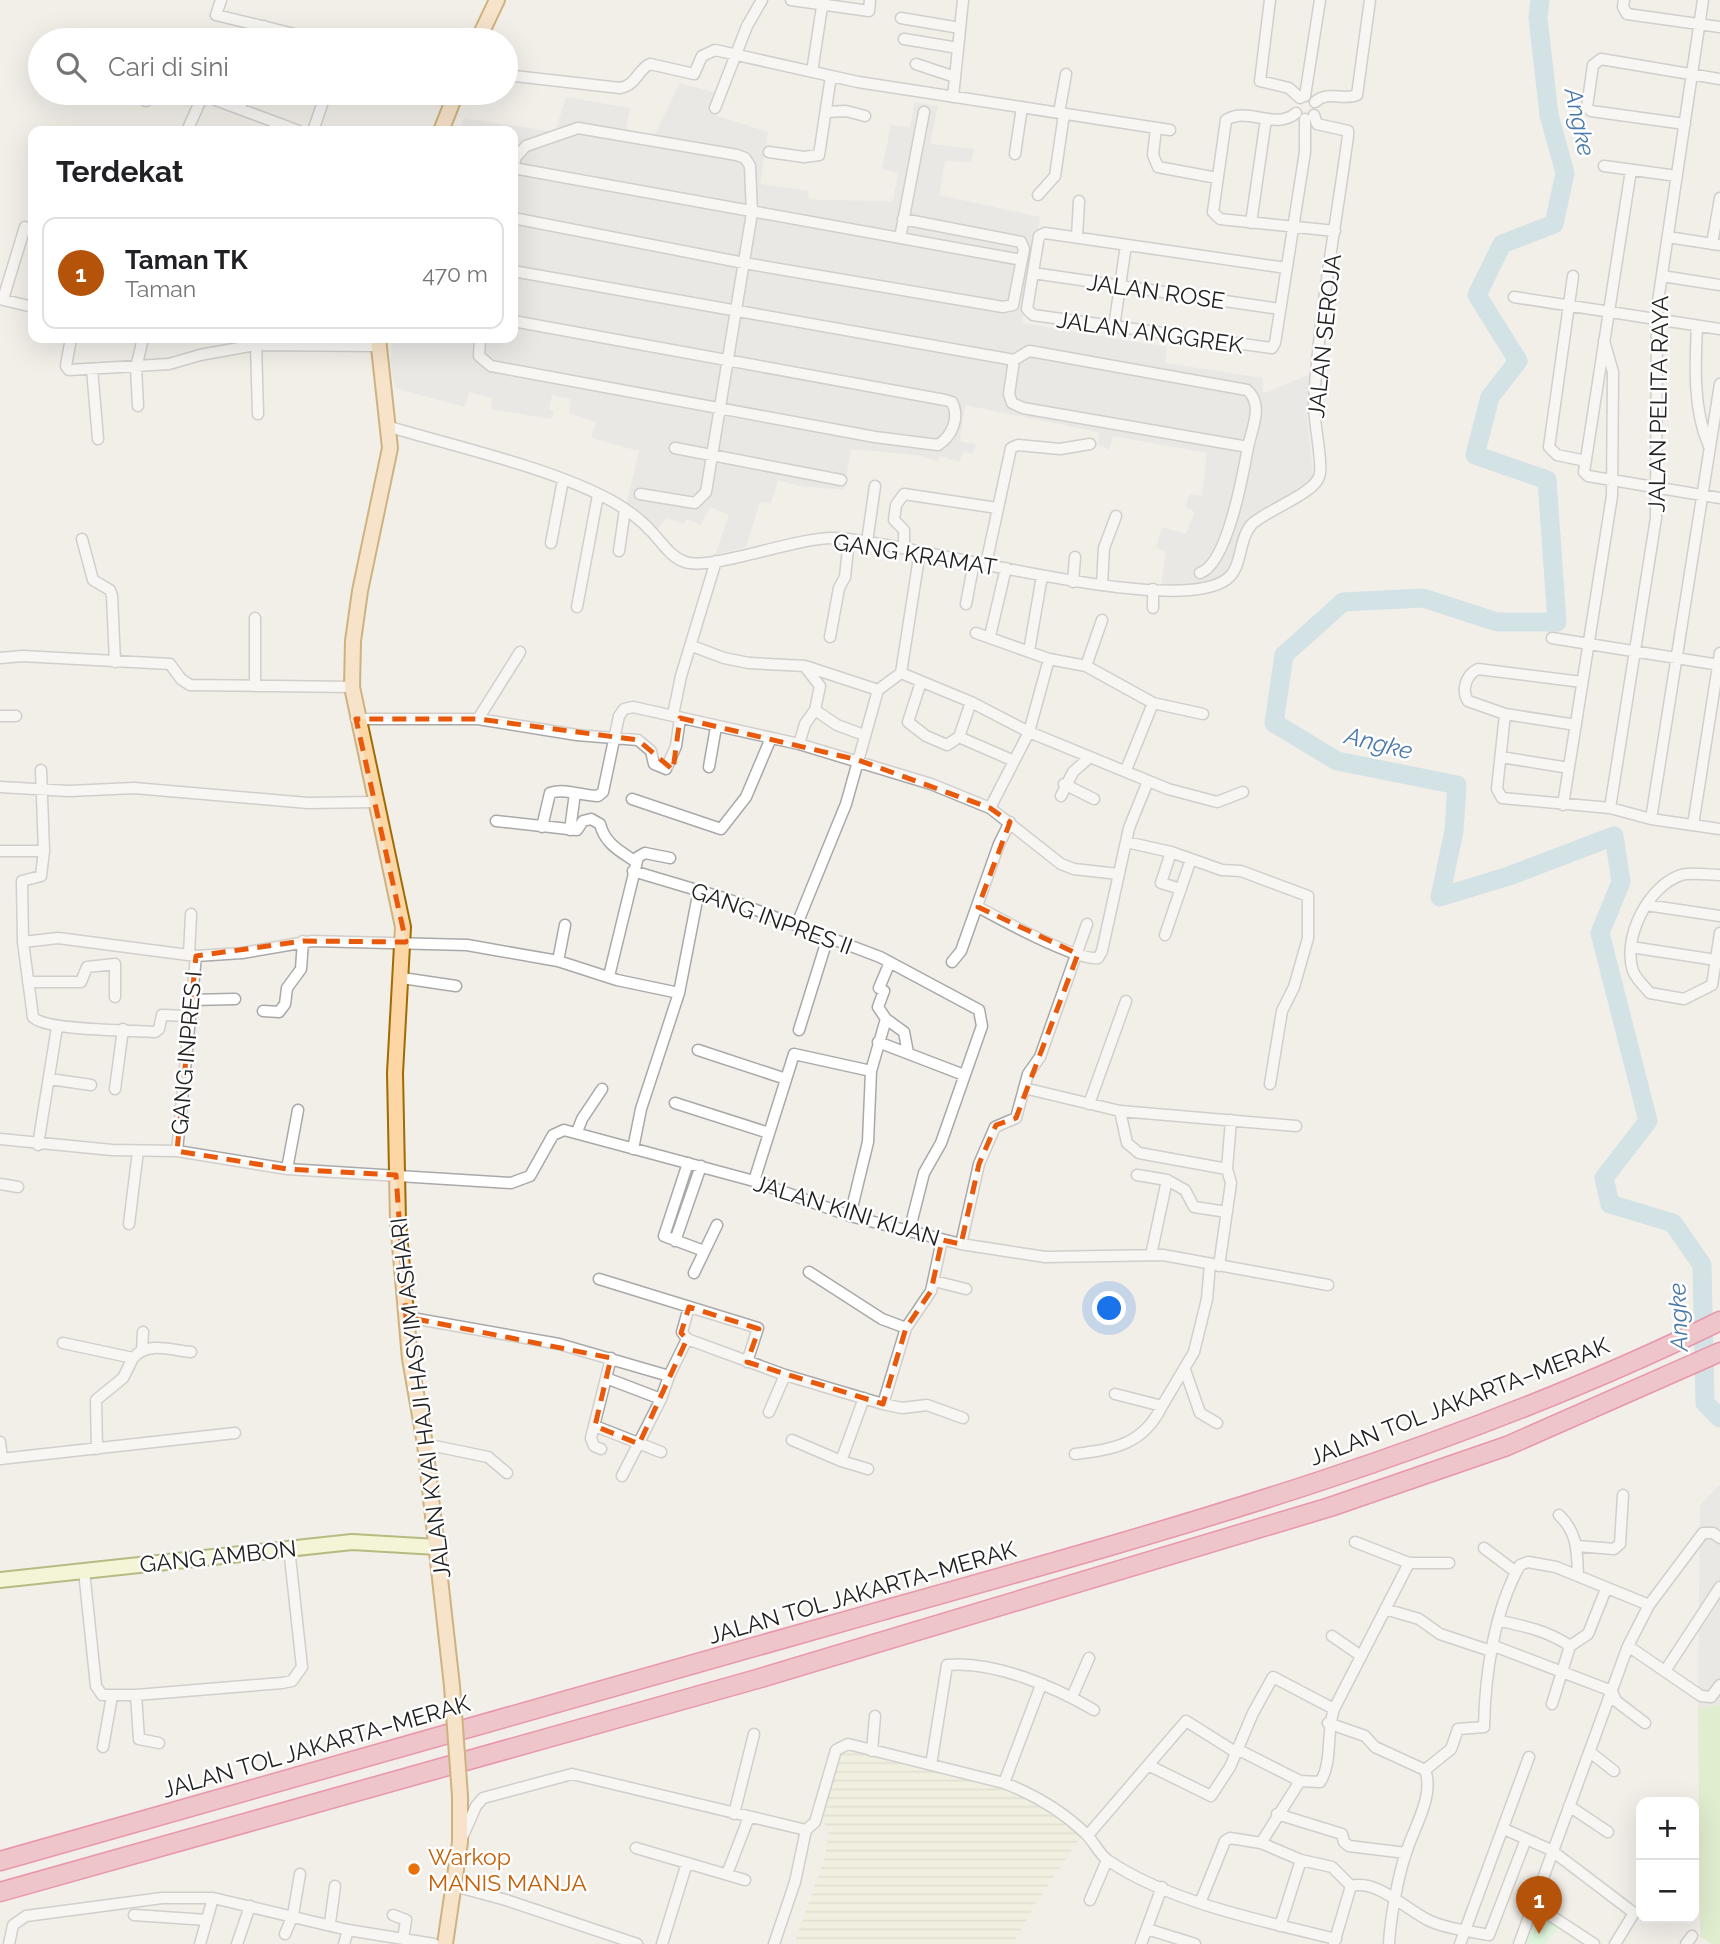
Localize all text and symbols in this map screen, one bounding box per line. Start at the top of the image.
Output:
search box [28,28,518,105]
icon: search [52,48,90,86]
text: Cari di sini [108,52,229,82]
water label: Angke [1558,83,1601,159]
text: Terdekat [56,154,184,189]
text: Taman TK [125,245,248,275]
street label: JALAN SEROJA [1302,252,1346,419]
text: 1 [75,260,87,287]
text: 470 m [422,260,488,287]
street label: JALAN ROSE [1085,268,1227,314]
text: Taman [125,275,196,302]
street label: JALAN PELITA RAYA [1643,295,1673,513]
street label: JALAN ANGGREK [1055,306,1245,358]
street label: GANG KRAMAT [831,528,999,580]
water label: Angke [1340,720,1416,765]
street label: GANG INPRES II [687,876,857,960]
street label: GANG INPRES I [165,970,207,1136]
street label: JALAN KINI KIJAN [751,1169,943,1251]
street label: JALAN KYAI HAJI HASYIM ASHARI [384,1216,456,1580]
water label: Angke [1662,1282,1694,1354]
your location [1092,1291,1126,1325]
street label: JALAN TOL JAKARTA–MERAK [1305,1331,1613,1471]
street label: GANG AMBON [138,1534,298,1578]
street label: JALAN TOL JAKARTA–MERAK [705,1535,1019,1649]
street label: JALAN TOL JAKARTA–MERAK [159,1689,473,1803]
map controls [1636,1797,1699,1923]
button: + [1636,1797,1699,1860]
place label: Warkop MANIS MANJA [428,1843,587,1896]
button: − [1636,1860,1699,1923]
marker: Warkop MANIS MANJA [406,1861,422,1877]
pin: 1 [1516,1876,1562,1934]

